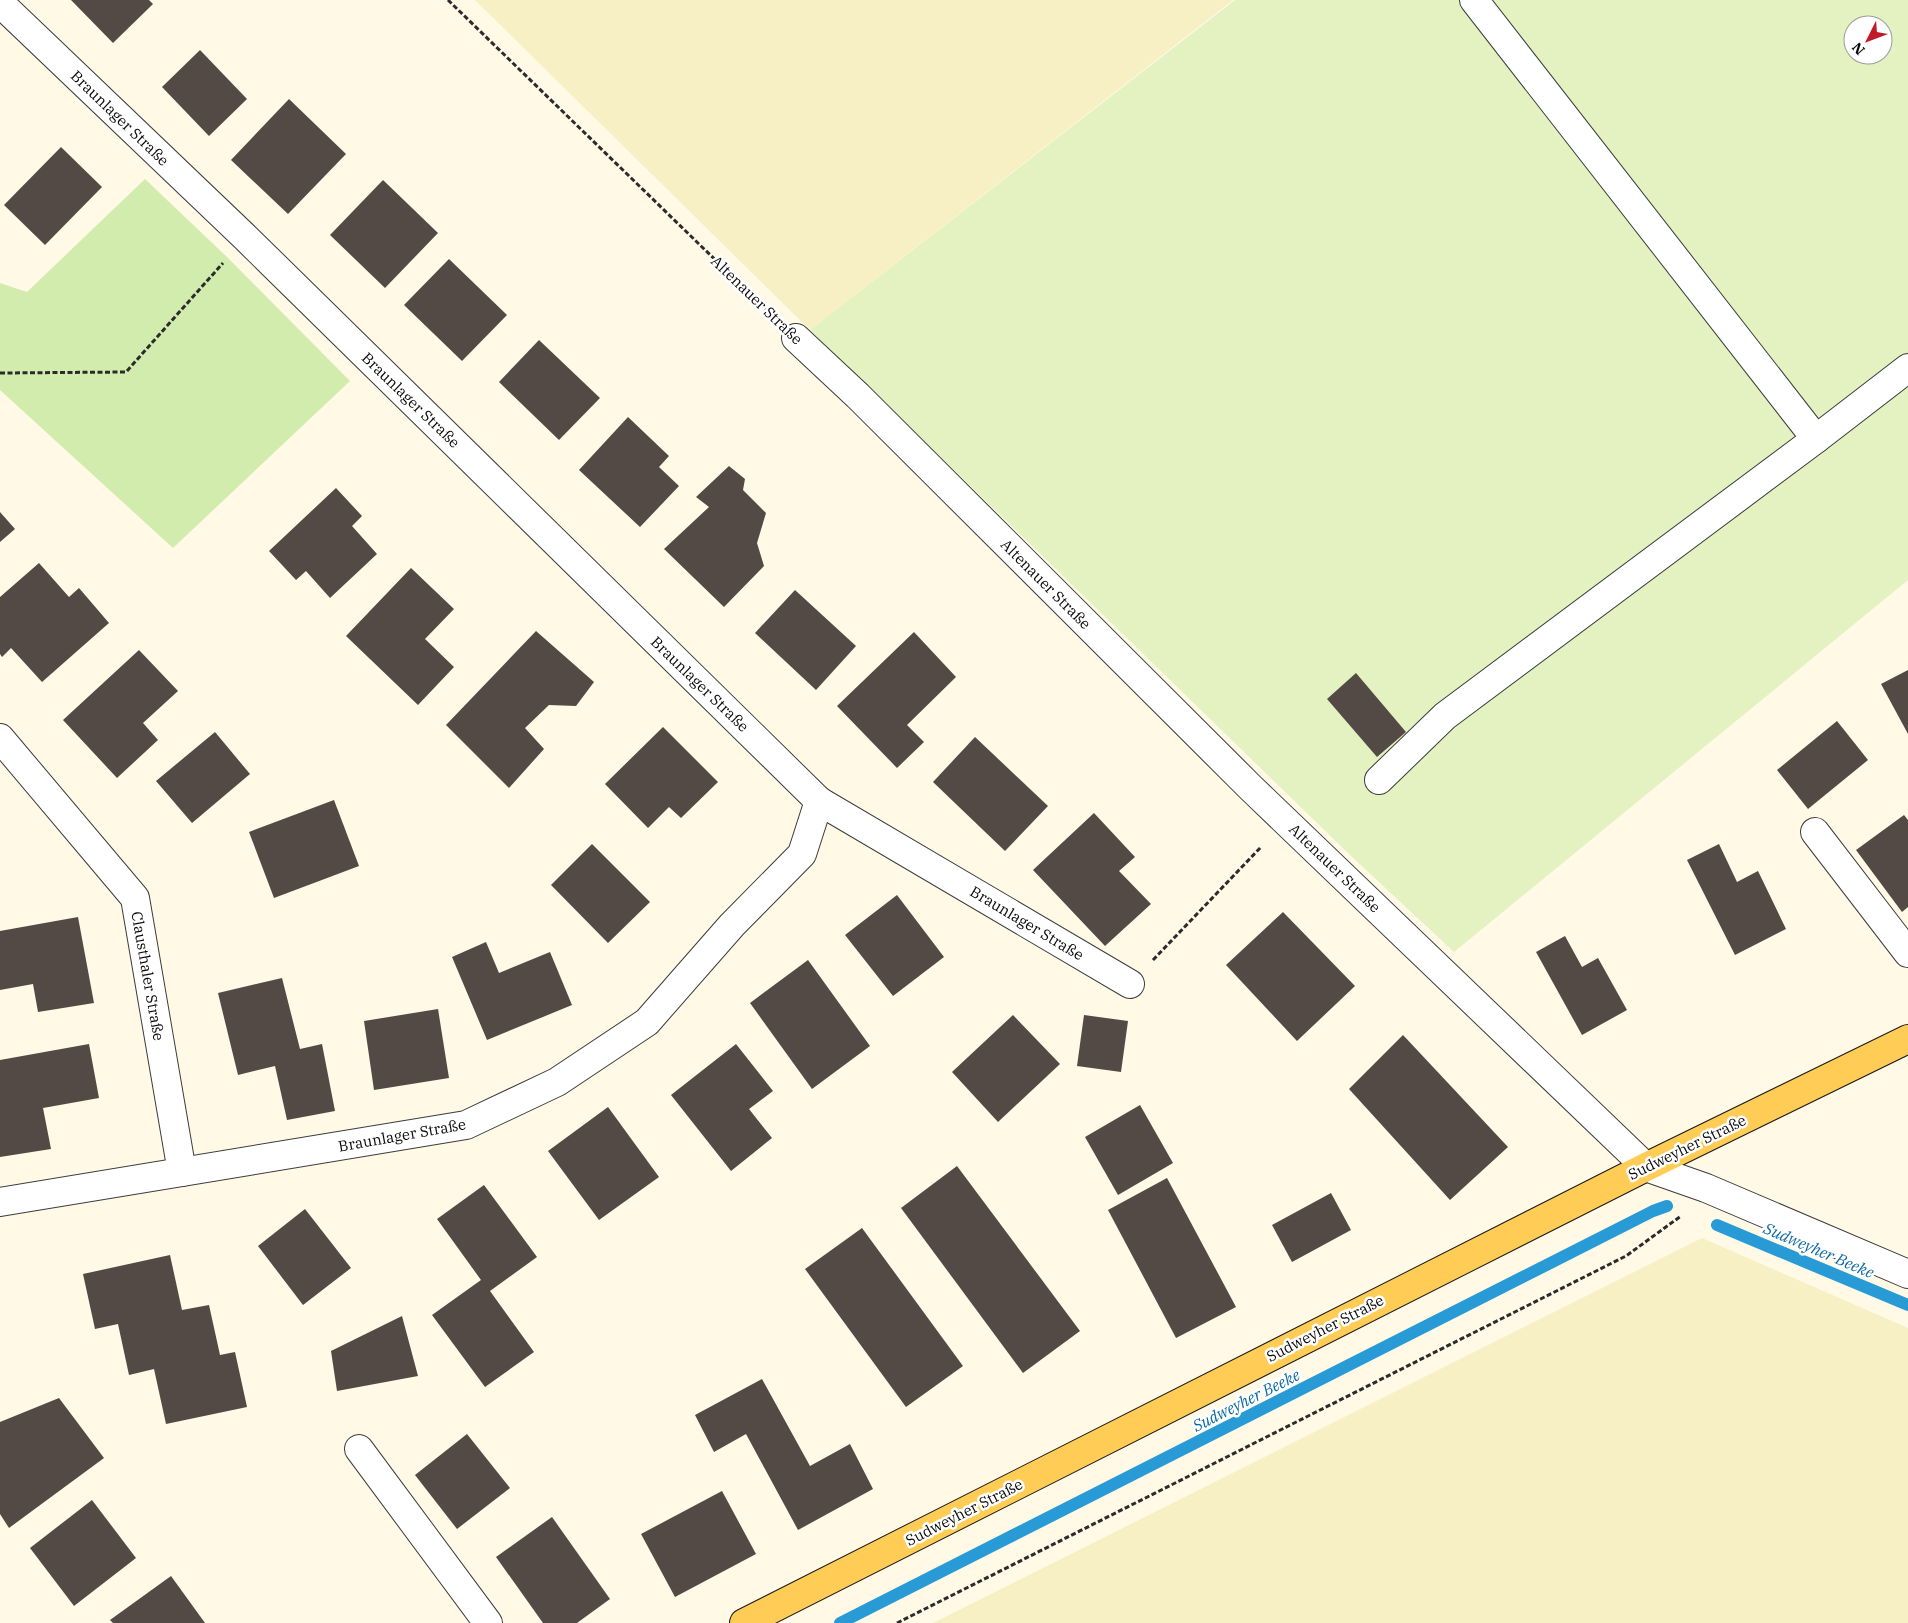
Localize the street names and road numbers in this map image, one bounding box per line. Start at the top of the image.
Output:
street label: Braunlager Straße [67,66,173,170]
street label: Altenauer Straße [707,252,807,348]
street label: Braunlager Straße [358,348,464,452]
street label: Altenauer Straße [997,535,1095,633]
street label: Braunlager Straße [647,632,753,736]
street label: Altenauer Straße [1285,820,1385,916]
street label: Braunlager Straße [967,882,1087,964]
street label: Clausthaler Straße [127,910,169,1042]
street label: Sudweyher Straße [1625,1110,1749,1184]
street label: Braunlager Straße [337,1114,467,1156]
street label: Sudweyher Straße [1263,1290,1387,1366]
street label: Sudweyher Straße [902,1474,1026,1550]

